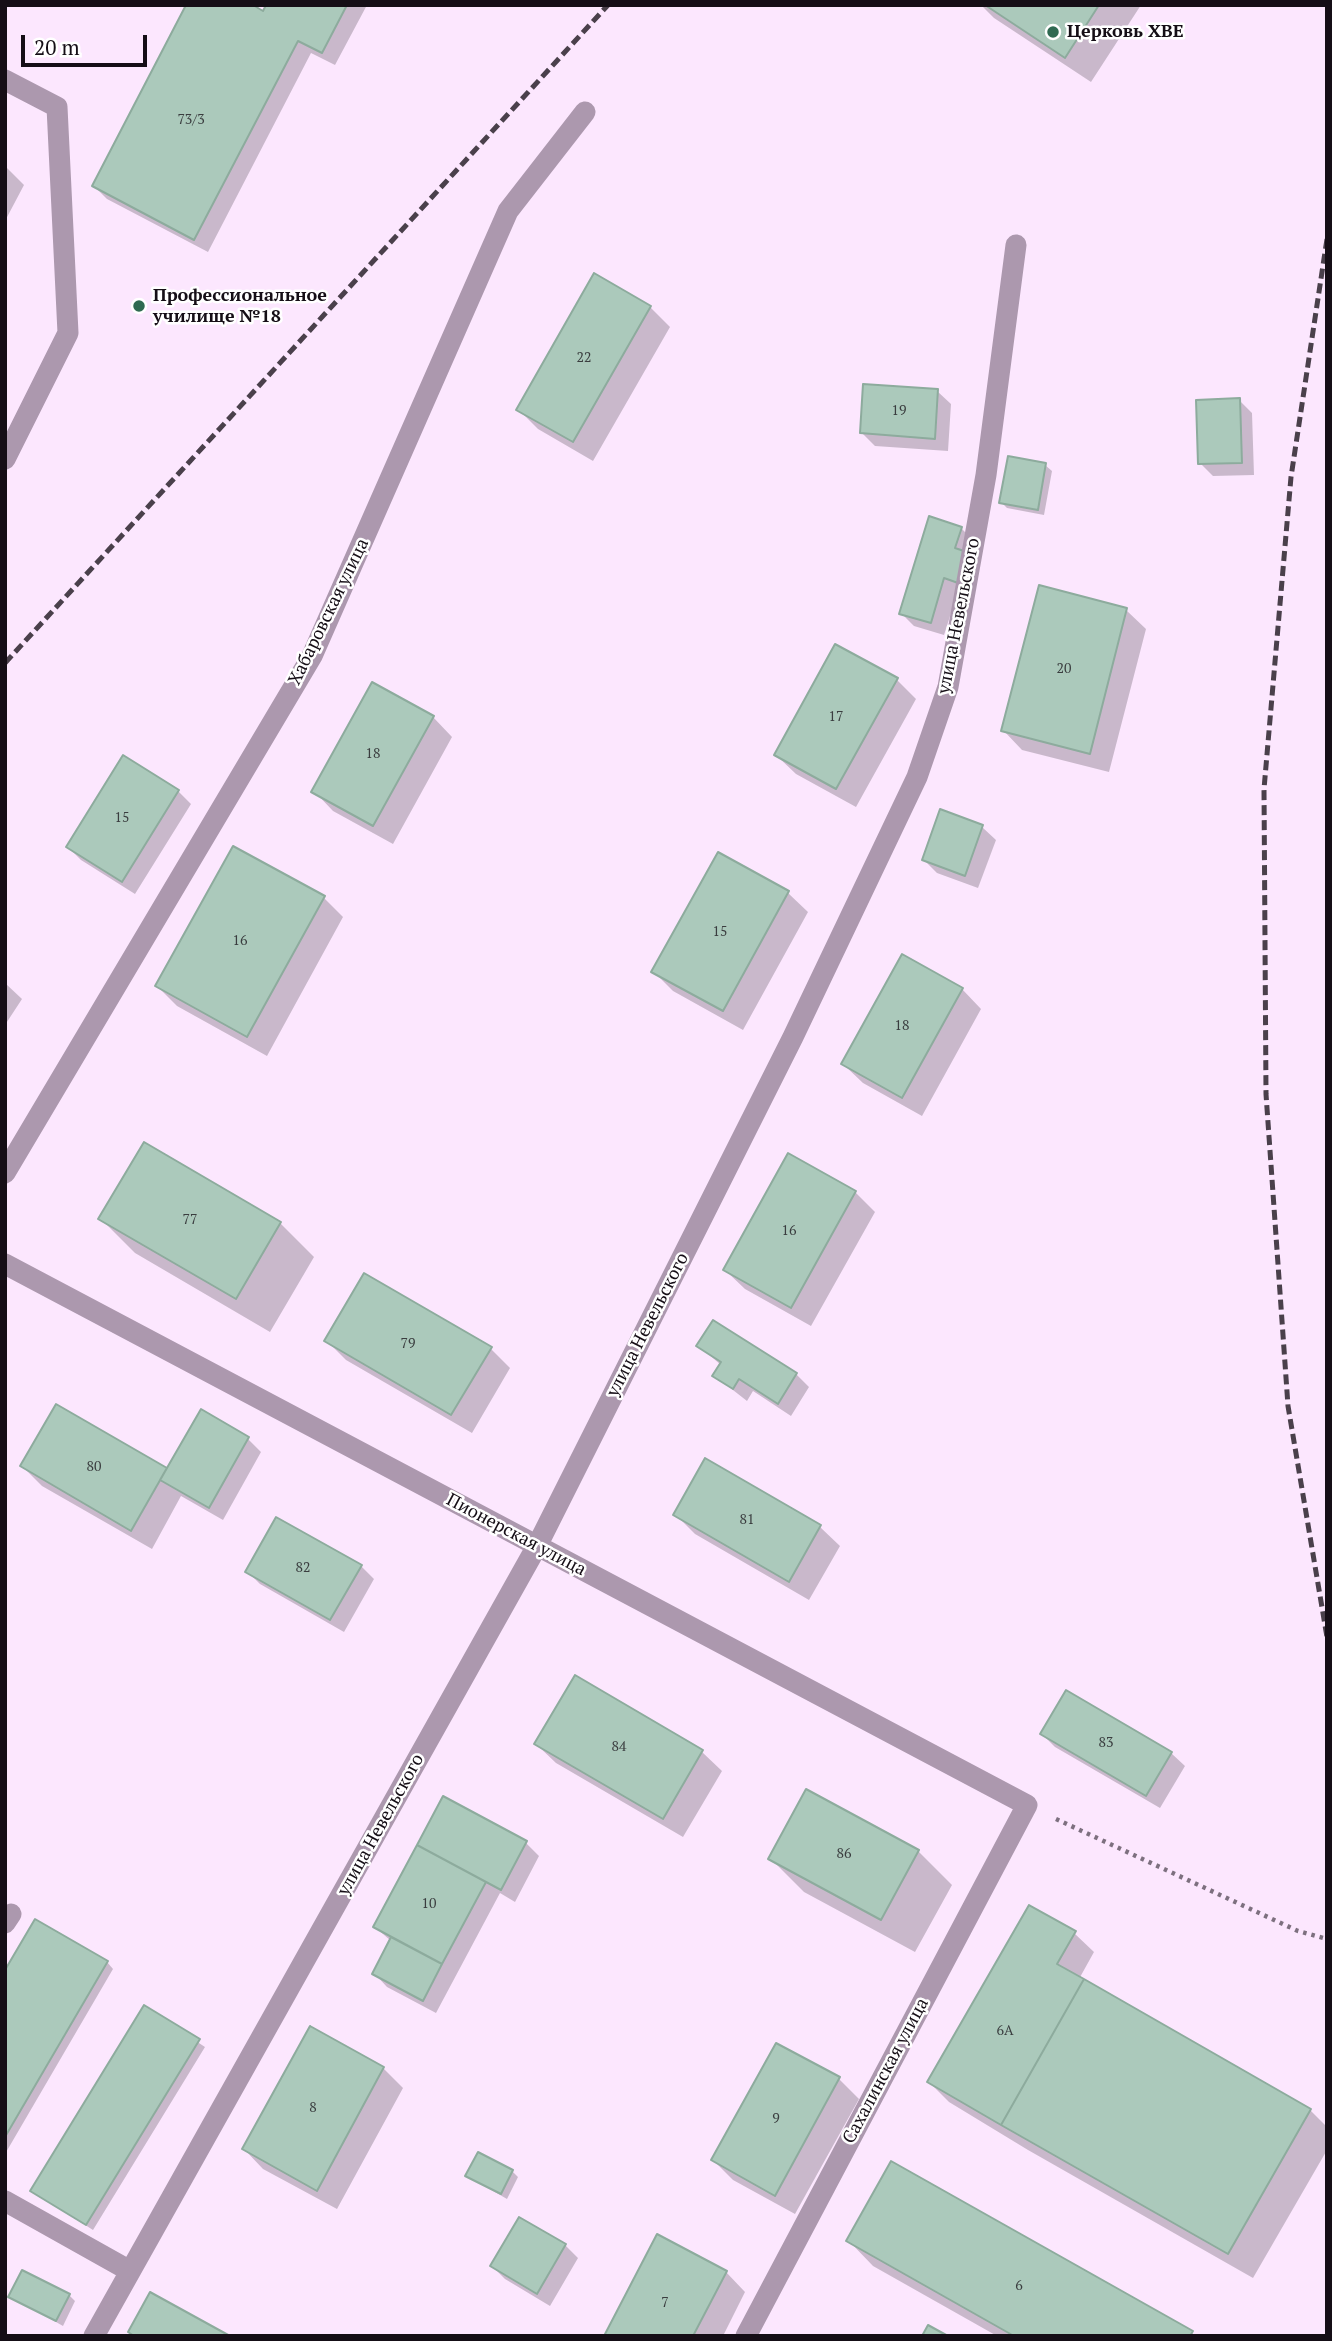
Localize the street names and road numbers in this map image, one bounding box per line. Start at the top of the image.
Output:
street label: Хабаровская улица [284,535,374,689]
street label: улица Невельского [933,536,985,696]
street label: улица Невельского [602,1249,694,1401]
street label: Пионерская улица [443,1489,589,1581]
street label: улица Невельского [333,1750,429,1900]
street label: Сахалинская улица [839,1995,933,2147]

